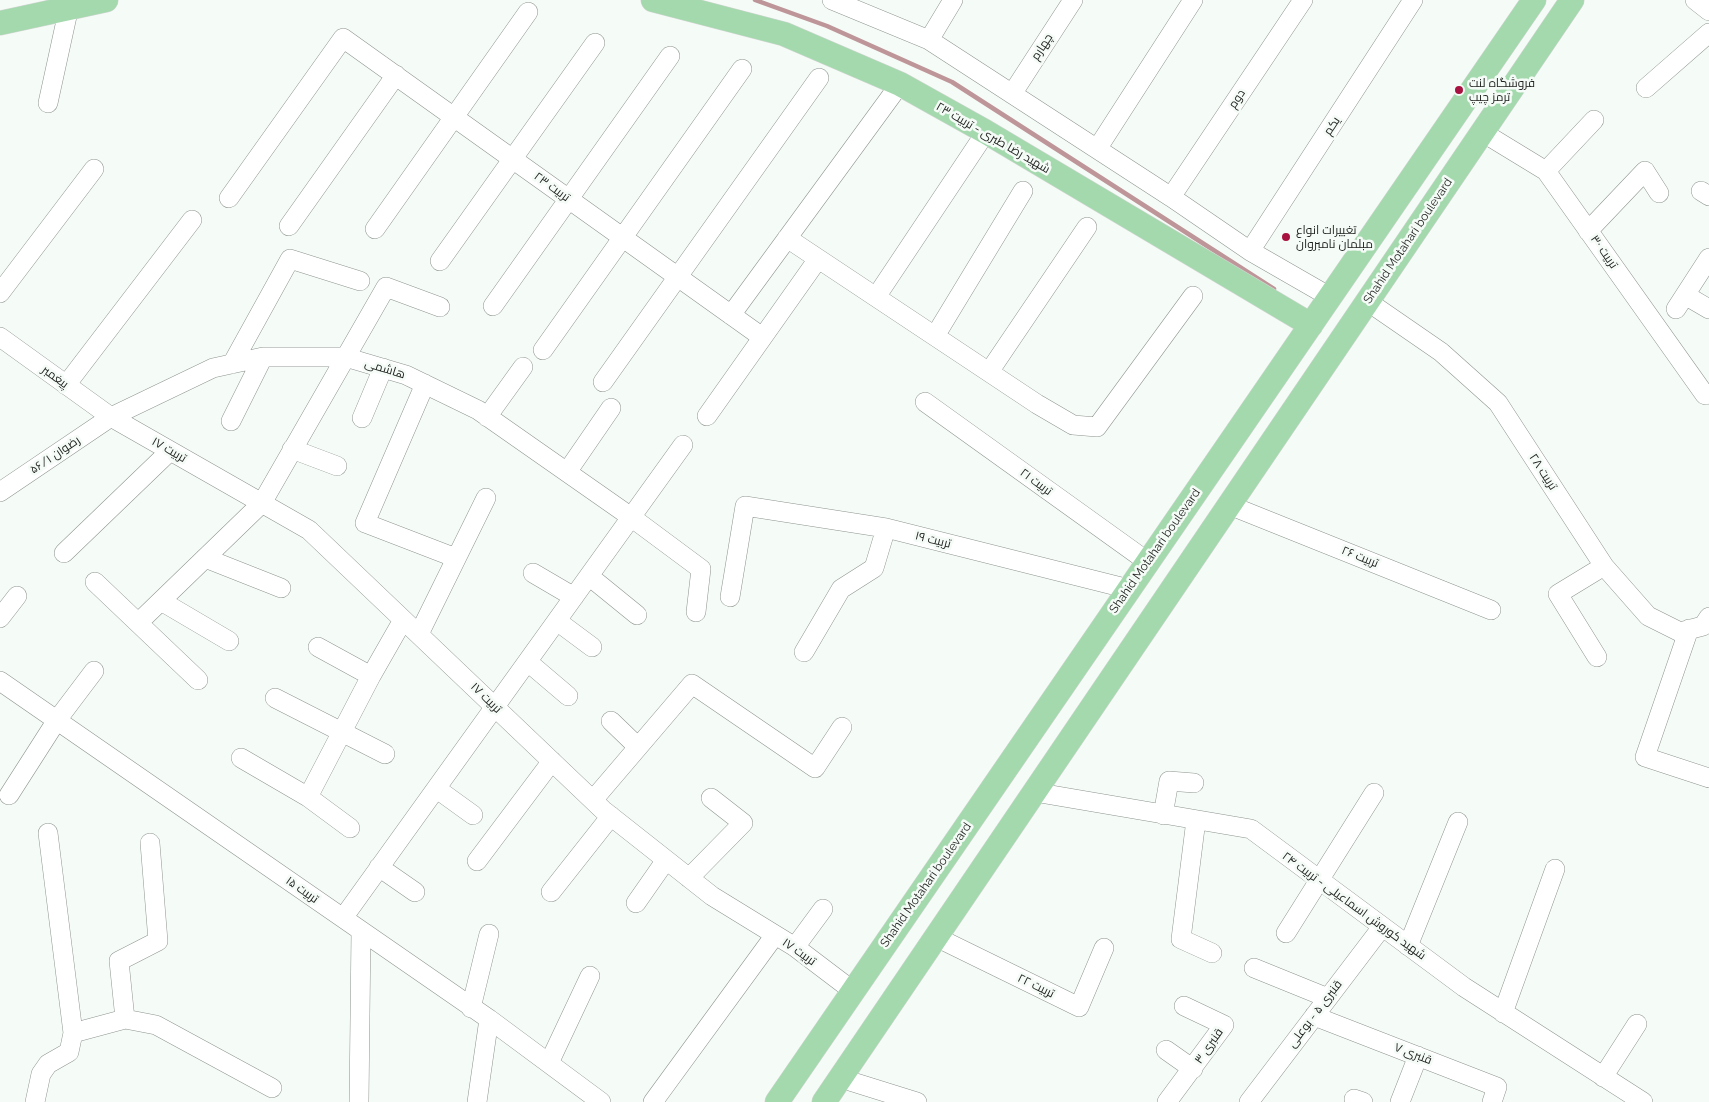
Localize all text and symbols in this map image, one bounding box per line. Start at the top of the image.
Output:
street label: چهارم [1028,31,1056,63]
place label: فروشگاه لنت ترمز چیپ [1469,76,1535,104]
marker: فروشگاه لنت ترمز چیپ [1453,84,1465,96]
street label: دوم [1225,87,1249,111]
street label: شهید رضا طبری - تربیت ۲۳ [933,99,1053,177]
street label: یکم [1321,114,1343,138]
street label: تربیت ۲۳ [531,169,573,205]
street label: Shahid Motahari boulevard [1361,175,1455,307]
place label: تغییرات انواع مبلمان نامبروان [1296,223,1373,251]
marker: تغییرات انواع مبلمان نامبروان [1280,231,1292,243]
street label: تربیت ۳۰ [1587,233,1621,271]
street label: هاشمی [363,356,407,382]
street label: پیغمبر [39,362,71,392]
street label: رضوان ۵۶/۱ [27,433,83,477]
street label: تربیت ۱۷ [149,434,189,466]
street label: تربیت ۲۸ [1526,451,1560,493]
street label: تربیت ۲۱ [1017,465,1055,499]
street label: Shahid Motahari boulevard [1107,486,1203,616]
street label: تربیت ۱۹ [914,529,952,551]
street label: تربیت ۲۶ [1339,543,1381,571]
street label: تربیت ۱۷ [467,680,505,716]
street label: Shahid Motahari boulevard [878,820,974,950]
street label: شهید کوروش اسماعیلی - تربیت ۲۴ [1279,849,1429,963]
street label: تربیت ۱۵ [283,874,321,906]
street label: تربیت ۱۷ [779,935,819,969]
street label: تربیت ۲۲ [1015,971,1057,1001]
street label: قنبری ۵ - بوعلی [1285,977,1345,1051]
street label: قنبری ۳ [1192,1026,1226,1066]
street label: قنبری ۷ [1392,1040,1434,1068]

